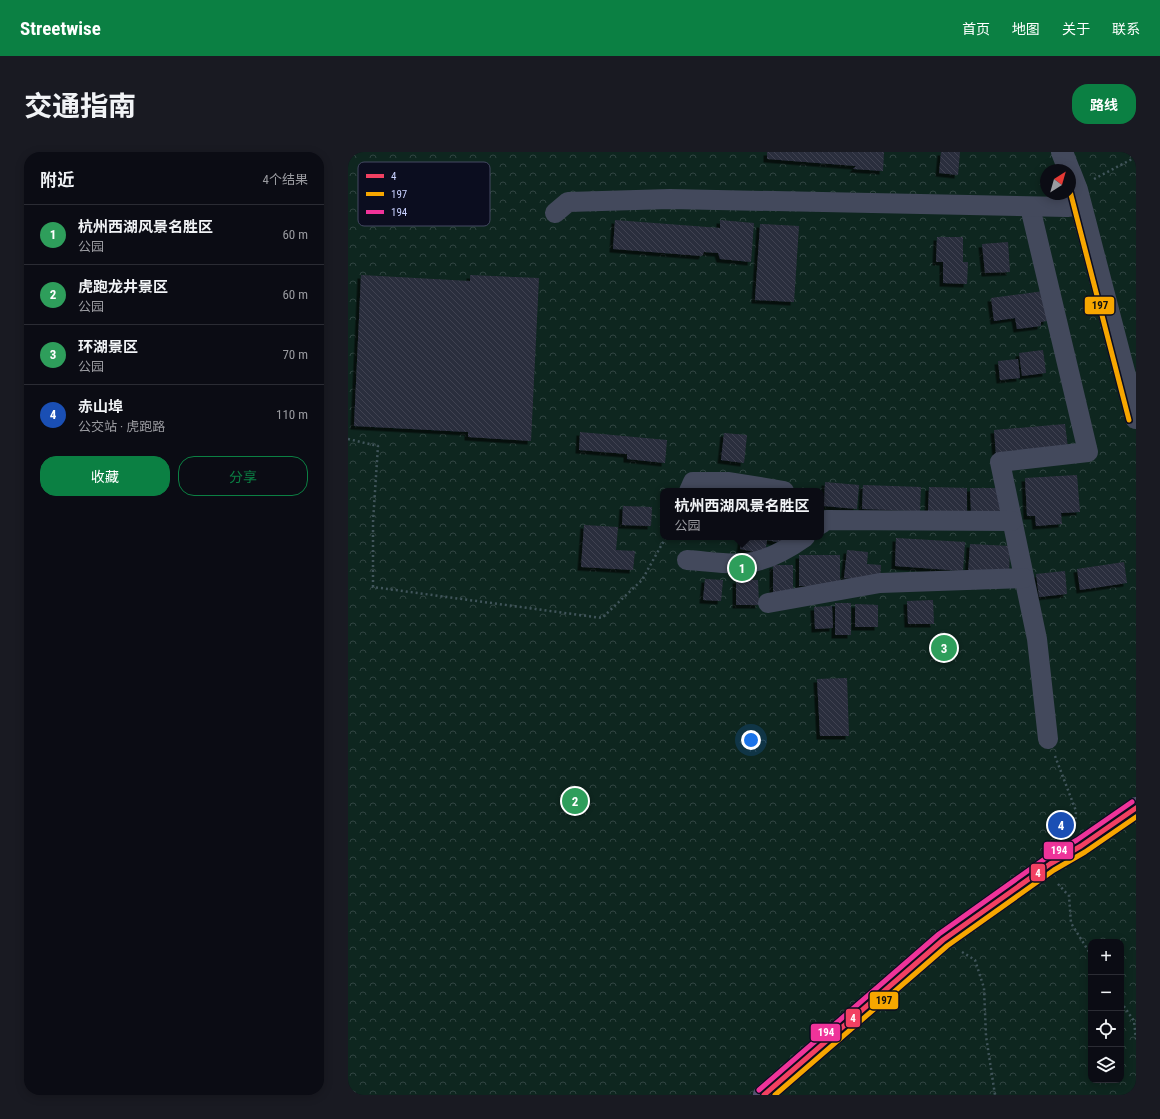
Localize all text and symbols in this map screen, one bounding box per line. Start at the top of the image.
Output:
text: Streetwise [20,17,101,40]
text: 首页 [962,21,990,37]
text: 地图 [1012,21,1040,37]
text: 关于 [1062,21,1090,37]
text: 联系 [1112,21,1140,37]
button: 路线 [1072,84,1136,124]
text: 交通指南 [24,90,136,123]
legend [358,162,490,226]
north arrow [1040,164,1076,200]
text: 附近 [40,170,74,190]
text: 4 [391,170,397,183]
text: 4个结果 [263,172,308,187]
text: 197 [391,188,407,201]
text: 194 [391,206,408,219]
text: 杭州西湖风景名胜区 [78,218,213,236]
text: 1 [50,227,56,242]
text: 60 m [282,227,308,242]
text: 公园 [78,239,104,254]
text: 虎跑龙井景区 [78,278,168,296]
text: 2 [50,287,56,302]
text: 60 m [282,287,308,302]
line badge: 197 [1084,296,1115,315]
text: 公园 [78,299,104,314]
text: 197 [1092,299,1109,312]
text: 环湖景区 [78,338,138,356]
text: 3 [50,347,56,362]
text: 70 m [282,347,308,362]
text: 公园 [78,359,104,374]
text: 赤山埠 [78,398,123,416]
text: 4 [50,407,56,422]
text: 110 m [276,407,308,422]
text: 公交站 · 虎跑路 [78,419,165,434]
button: 收藏 [40,456,170,496]
button: 分享 [178,456,308,496]
popup [660,488,824,540]
text: 杭州西湖风景名胜区 [674,497,810,515]
text: 公园 [674,518,701,533]
pin: 1 [729,553,755,583]
pin: 3 [931,633,957,663]
your location [741,730,761,750]
pin: 2 [562,786,588,816]
pin: 4 [1048,810,1074,840]
line badge: 194 [1043,841,1074,860]
text: 194 [1051,844,1068,857]
line badge: 4 [1030,863,1046,882]
text: 4 [1035,867,1041,880]
map controls [1088,939,1124,1083]
button: + [1088,939,1124,975]
button: − [1088,975,1124,1011]
line badge: 197 [869,991,899,1010]
text: 197 [876,994,893,1007]
line badge: 4 [845,1008,861,1028]
button: locate [1088,1011,1124,1047]
text: 4 [850,1012,856,1025]
line badge: 194 [810,1023,841,1042]
text: 194 [818,1026,835,1039]
button: layers [1088,1047,1124,1083]

